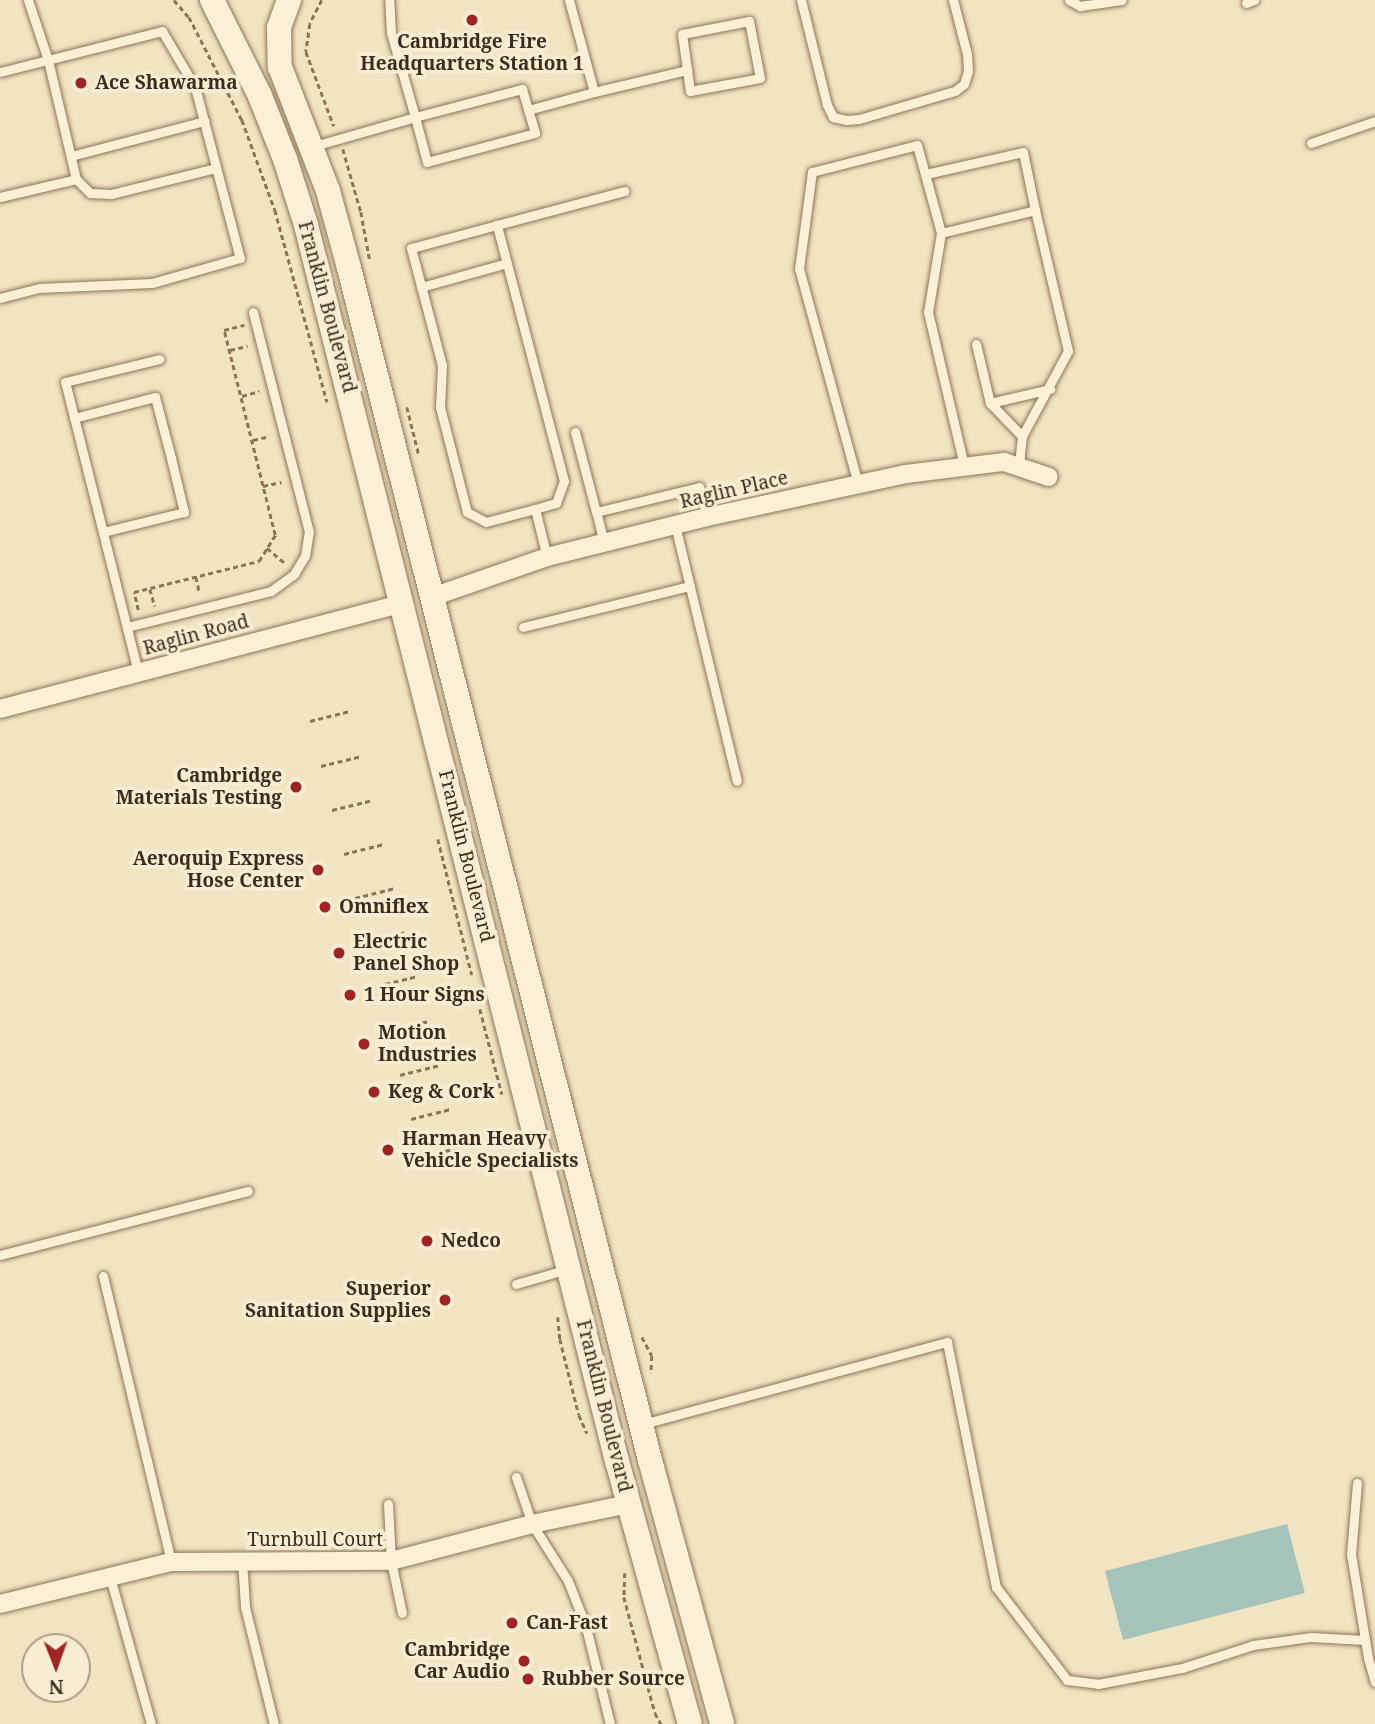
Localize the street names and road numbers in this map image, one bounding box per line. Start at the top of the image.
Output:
street label: Franklin Boulevard [293,219,361,395]
street label: Raglin Place [678,467,790,513]
street label: Raglin Road [141,610,251,660]
street label: Franklin Boulevard [434,767,498,945]
street label: Franklin Boulevard [572,1317,636,1495]
street label: Turnbull Court [247,1529,383,1551]

